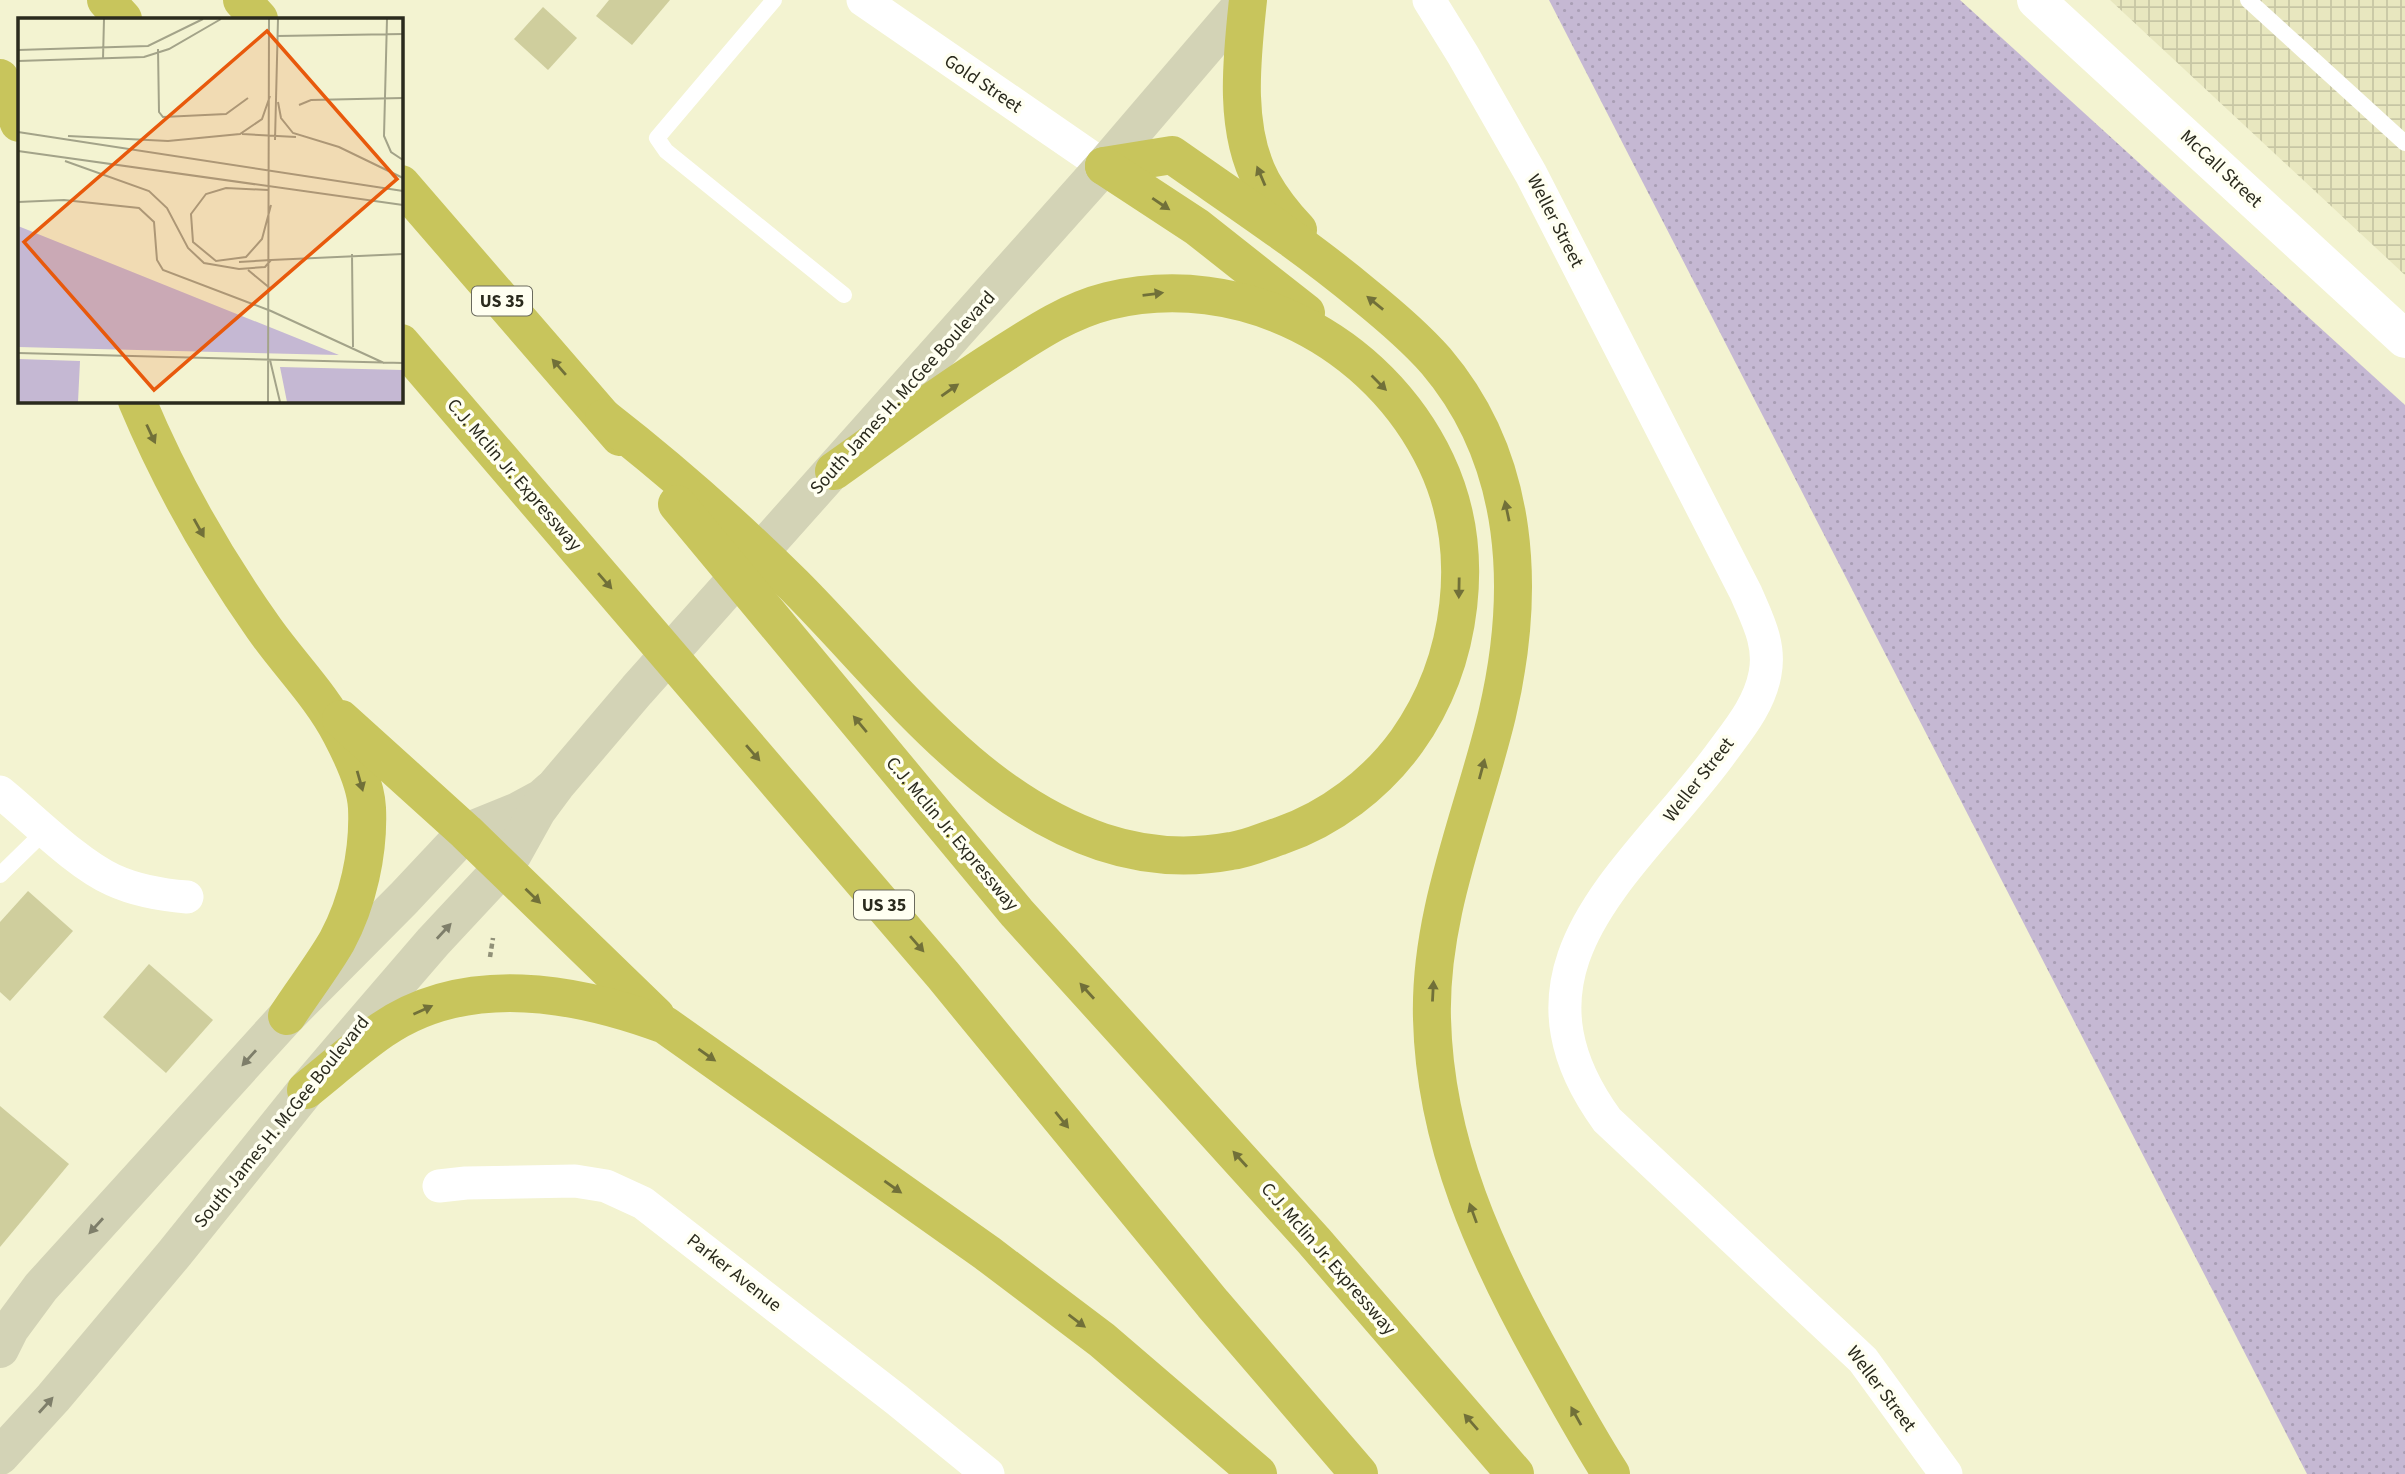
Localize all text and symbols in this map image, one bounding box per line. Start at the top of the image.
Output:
inset map [18,18,402,402]
street label: Gold Street [939,48,1028,120]
street label: McCall Street [2174,124,2269,215]
one-way arrow [1255,165,1266,186]
street label: Weller Street [1520,170,1590,273]
one-way arrow [1152,197,1170,211]
street label: South James H. McGee Boulevard [804,285,1002,501]
road number: US 35 [472,286,532,316]
one-way arrow [1142,289,1164,300]
one-way arrow [1366,296,1383,311]
one-way arrow [552,358,567,375]
one-way arrow [1371,374,1388,391]
one-way arrow [941,383,959,397]
street label: C.J. Mclin Jr. Expressway [440,393,588,557]
one-way arrow [146,424,157,445]
one-way arrow [1501,500,1512,522]
one-way arrow [193,518,205,538]
one-way arrow [597,572,612,589]
one-way arrow [1453,578,1464,600]
one-way arrow [853,716,868,733]
street label: Weller Street [1657,731,1741,828]
one-way arrow [745,744,761,762]
street label: C.J. Mclin Jr. Expressway [879,751,1025,917]
one-way arrow [1477,759,1487,780]
one-way arrow [355,770,366,792]
one-way arrow [524,888,541,905]
road number: US 35 [854,890,914,920]
one-way arrow [435,922,452,939]
one-way arrow [909,936,924,953]
one-way arrow [1427,980,1438,1002]
one-way arrow [1079,982,1095,1000]
one-way arrow [412,1004,433,1015]
street label: South James H. McGee Boulevard [188,1010,376,1234]
one-way arrow [698,1048,716,1062]
one-way arrow [241,1049,257,1067]
one-way arrow [1054,1111,1069,1128]
one-way arrow [1233,1151,1248,1168]
street label: C.J. Mclin Jr. Expressway [1254,1177,1402,1341]
one-way arrow [884,1179,902,1193]
one-way arrow [1467,1203,1478,1224]
one-way arrow [88,1217,104,1235]
street label: Parker Avenue [681,1227,787,1319]
one-way arrow [1067,1313,1085,1328]
street label: Weller Street [1840,1340,1923,1438]
one-way arrow [37,1397,53,1414]
one-way arrow [1570,1406,1582,1425]
one-way arrow [1464,1414,1479,1431]

